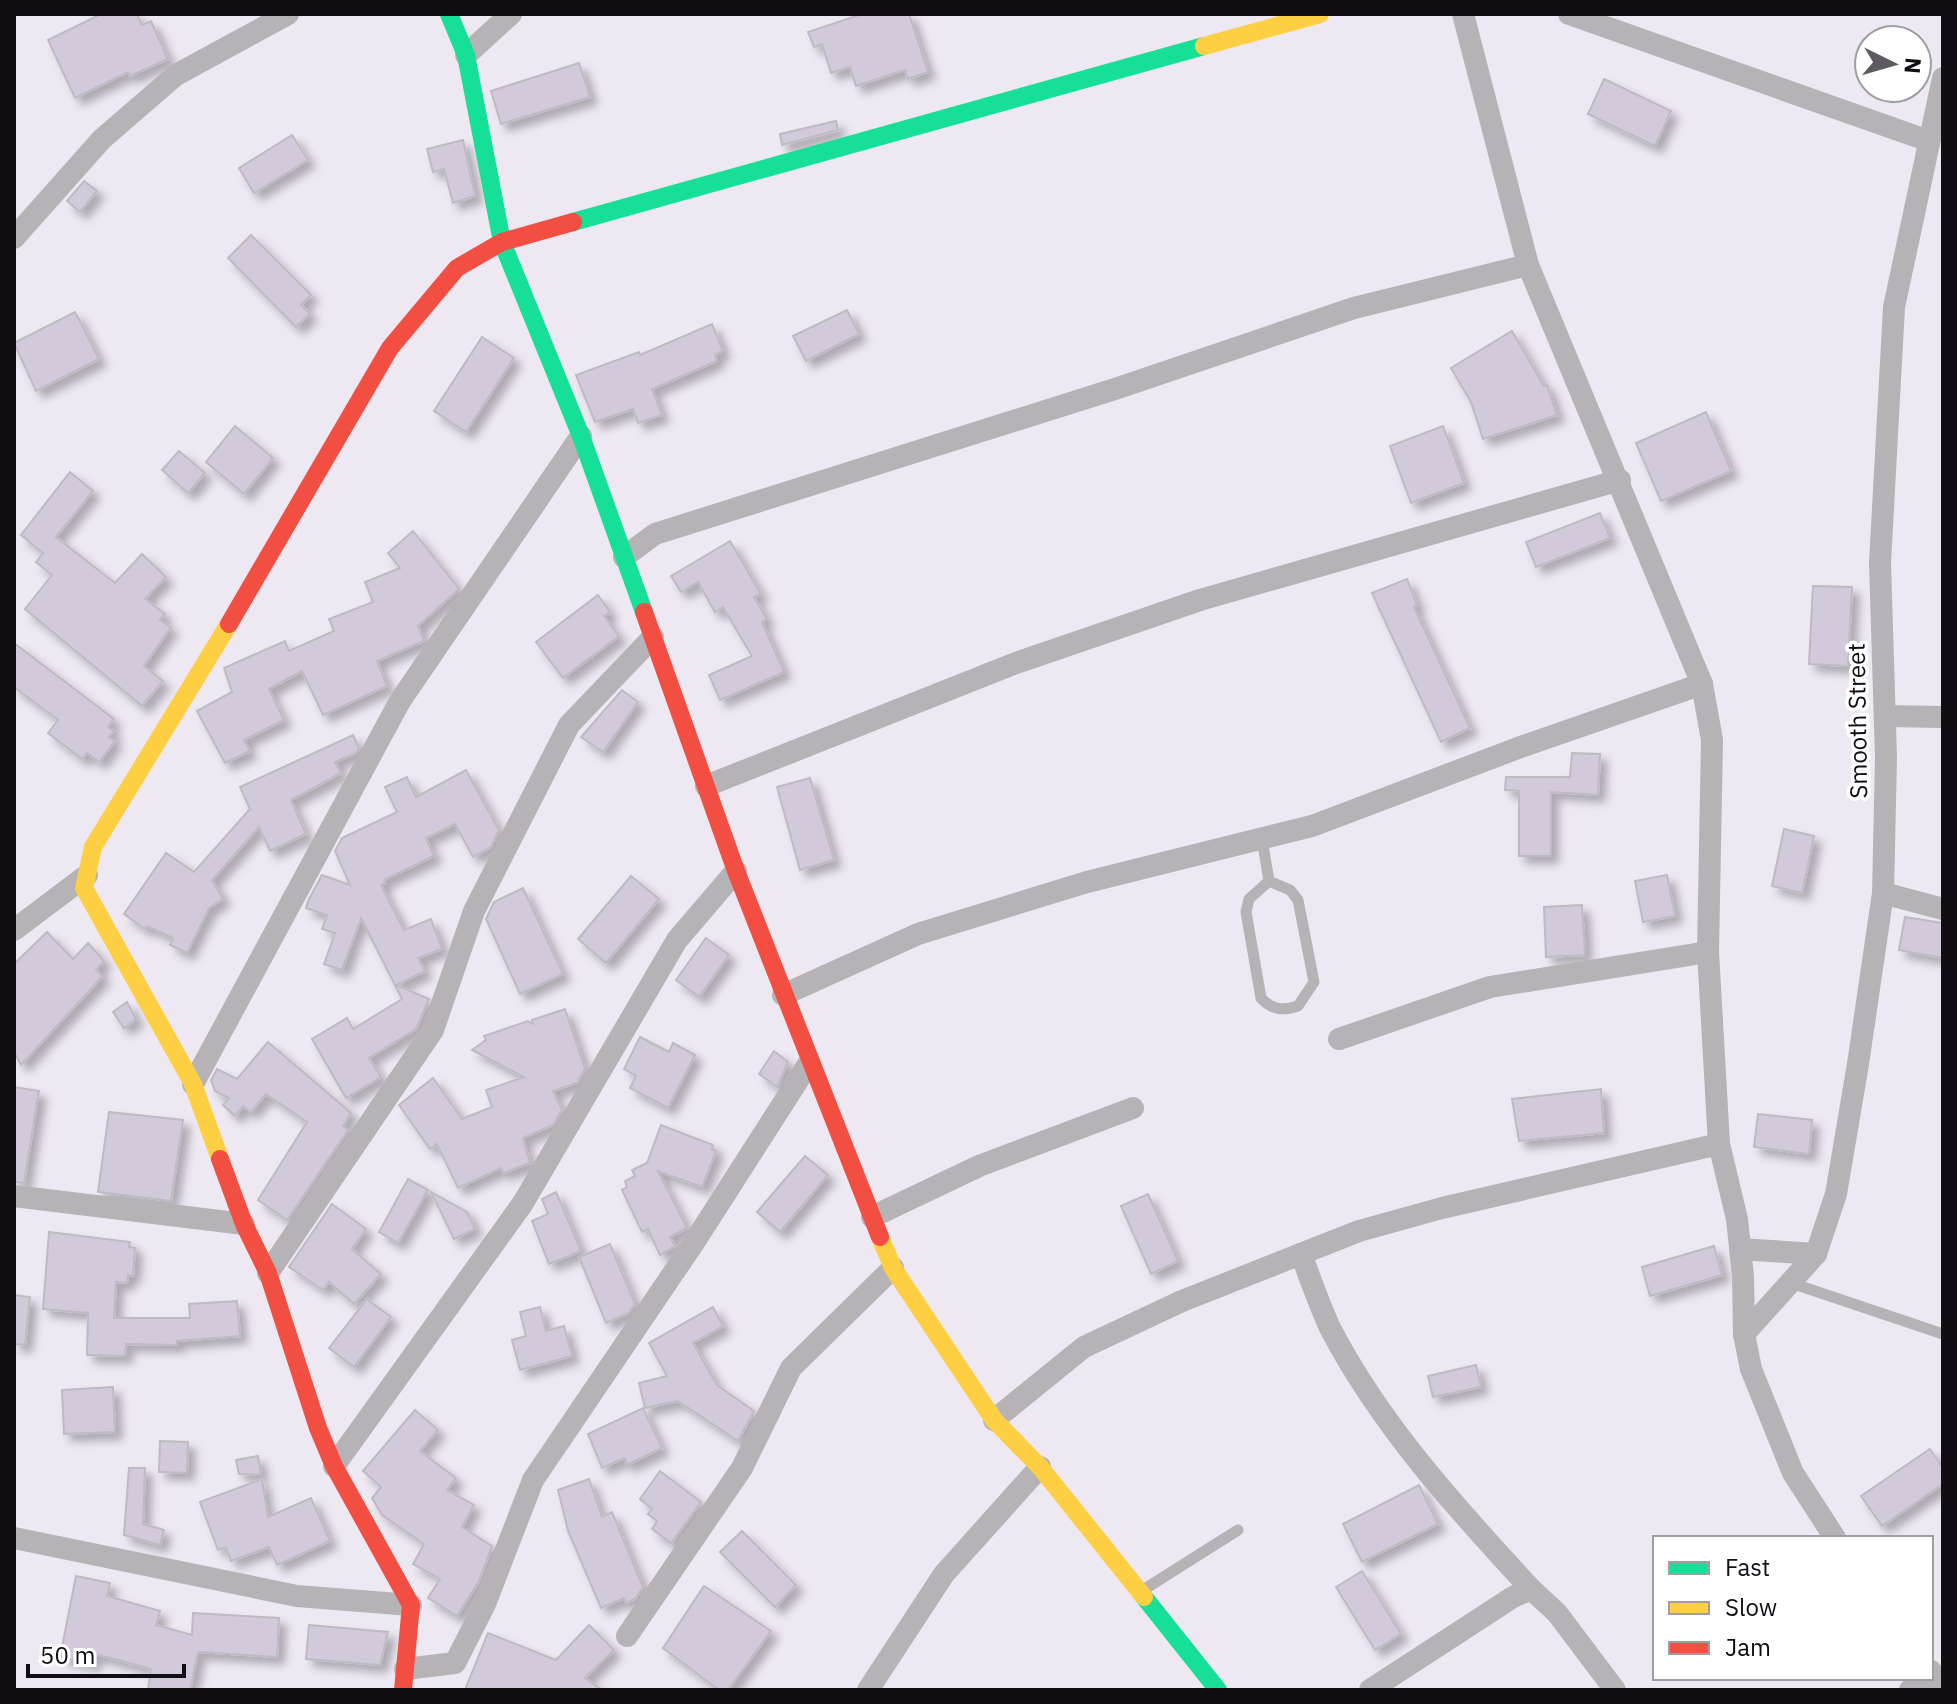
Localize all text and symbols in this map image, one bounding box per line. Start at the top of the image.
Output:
north arrow [1853,24,1933,104]
text: N [1898,57,1929,75]
street label: Smooth Street [1840,643,1874,799]
legend [1653,1536,1933,1680]
text: Fast [1725,1551,1770,1583]
text: Slow [1725,1591,1777,1623]
scale bar [28,1628,184,1678]
text: Jam [1725,1631,1771,1663]
text: 50 m [40,1639,95,1671]

